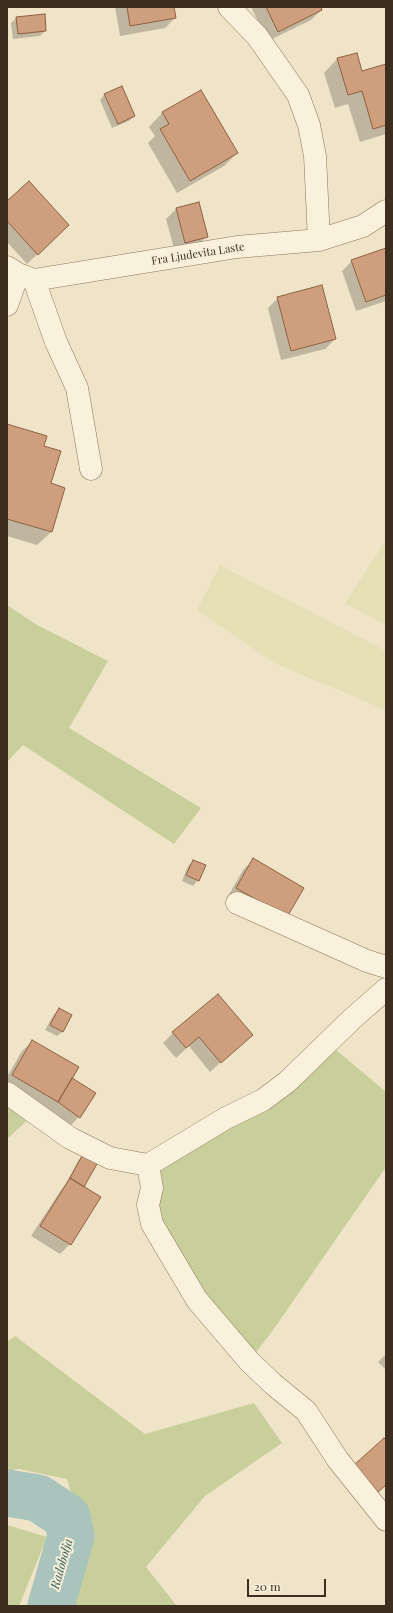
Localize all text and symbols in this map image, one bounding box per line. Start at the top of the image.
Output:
street label: Fra Ljudevita Laste [150,240,246,268]
water label: Radobolja [48,1537,76,1591]
scale bar [249,1571,328,1597]
text: 20 m [254,1578,281,1594]

